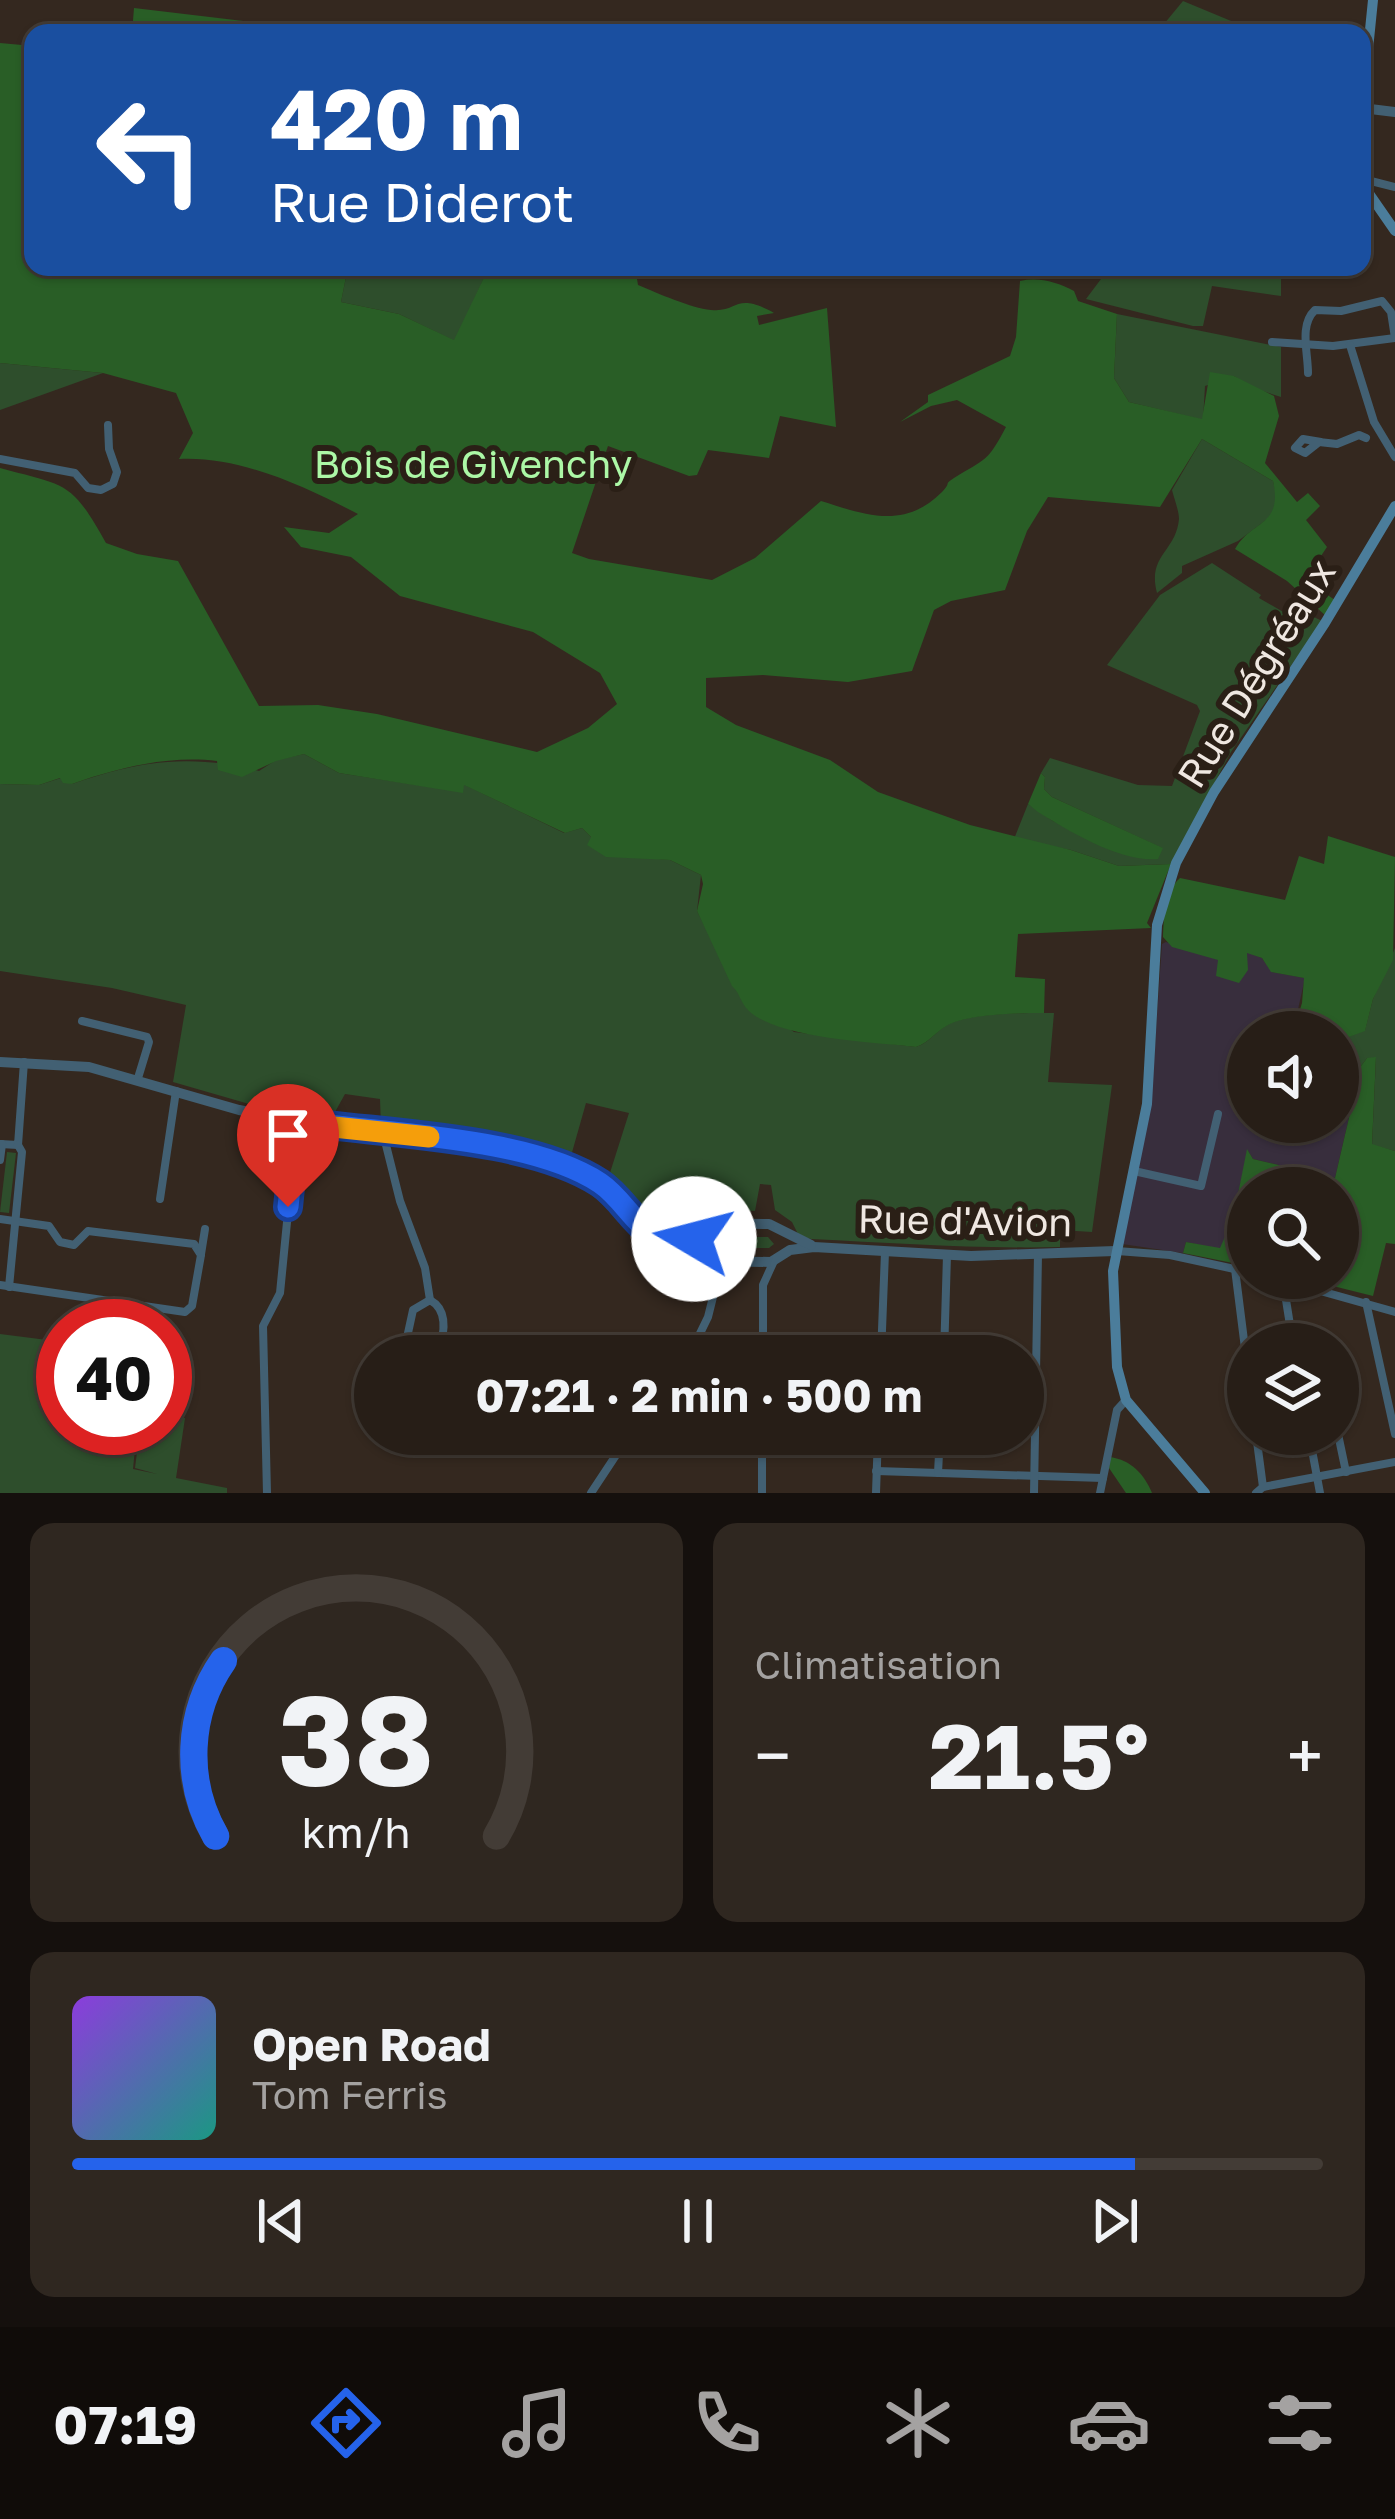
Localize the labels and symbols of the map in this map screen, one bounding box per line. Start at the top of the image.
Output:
park label: Bois de Givenchy [314,440,632,487]
street label: Rue Dégréaux [1167,550,1345,796]
pin [237,1084,339,1207]
position arrow [631,1176,757,1302]
street label: Rue d'Avion [857,1195,1073,1245]
speed limit sign: 40 [36,1299,192,1455]

